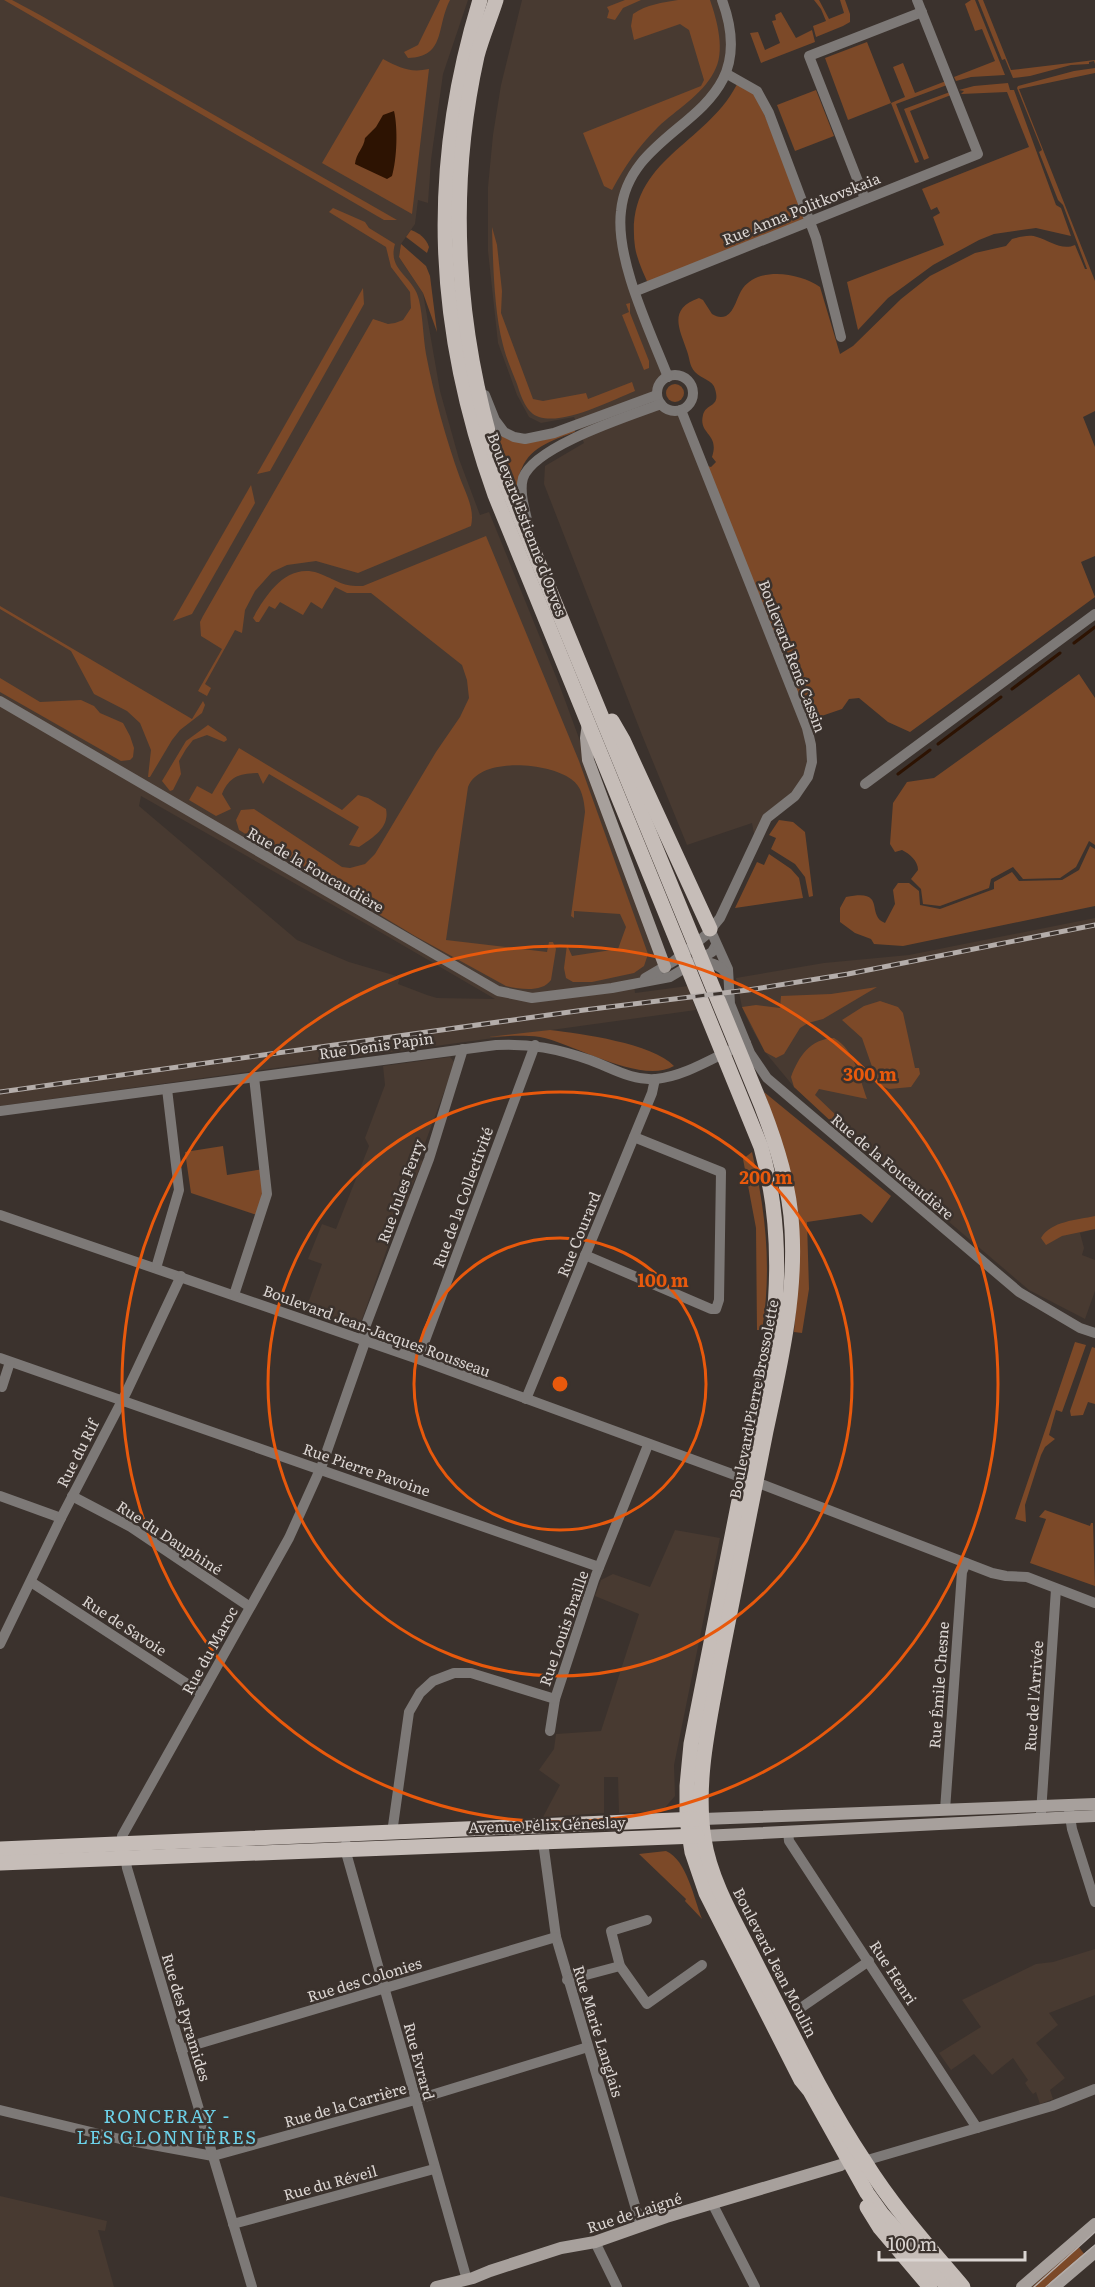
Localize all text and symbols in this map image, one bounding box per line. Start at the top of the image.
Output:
street label: Rue Anna Politkovskaia [719,165,884,250]
street label: Boulevard Estienne d'Orves [482,429,574,619]
street label: Boulevard René Cassin [753,576,833,736]
street label: Rue de la Foucaudière [243,820,389,918]
street label: Rue Denis Papin [317,1026,435,1064]
text: 300 m [843,1060,897,1087]
street label: Rue de la Foucaudière [826,1108,960,1225]
street label: Rue de la Collectivité [426,1123,498,1271]
street label: Rue Jules Ferry [371,1135,430,1246]
text: 200 m [739,1163,793,1190]
street label: Rue Courard [550,1188,606,1280]
text: 100 m [637,1266,689,1293]
street label: Boulevard Jean-Jacques Rousseau [260,1278,495,1382]
street label: Boulevard Pierre Brossolette [722,1297,784,1501]
centre of rings [550,1374,570,1394]
street label: Rue du Rif [50,1414,105,1491]
street label: Rue Pierre Pavoine [300,1436,434,1502]
street label: Rue du Dauphiné [112,1494,228,1580]
street label: Rue Louis Braille [532,1567,594,1689]
street label: Rue de Savoie [78,1589,172,1661]
street label: Rue du Maroc [175,1601,243,1698]
street label: Rue Émile Chesne [922,1620,954,1749]
street label: Rue de l'Arrivée [1018,1640,1048,1752]
street label: Avenue Félix Géneslay [468,1810,626,1838]
street label: Boulevard Jean Moulin [728,1883,824,2041]
street label: Rue Henri [865,1935,923,2009]
street label: Rue des Pyramides [157,1950,217,2084]
street label: Rue des Colonies [304,1951,424,2007]
street label: Rue Marie Langlais [568,1962,630,2100]
street label: Rue Evrard [399,2020,441,2102]
street label: Rue de la Carrière [281,2075,409,2132]
district label: RONCERAY - LES GLONNIÈRES [77,2102,257,2150]
street label: Rue du Réveil [281,2158,379,2206]
street label: Rue de Laigné [583,2186,685,2238]
scale bar [879,2224,1024,2262]
text: 100 m [888,2230,937,2257]

